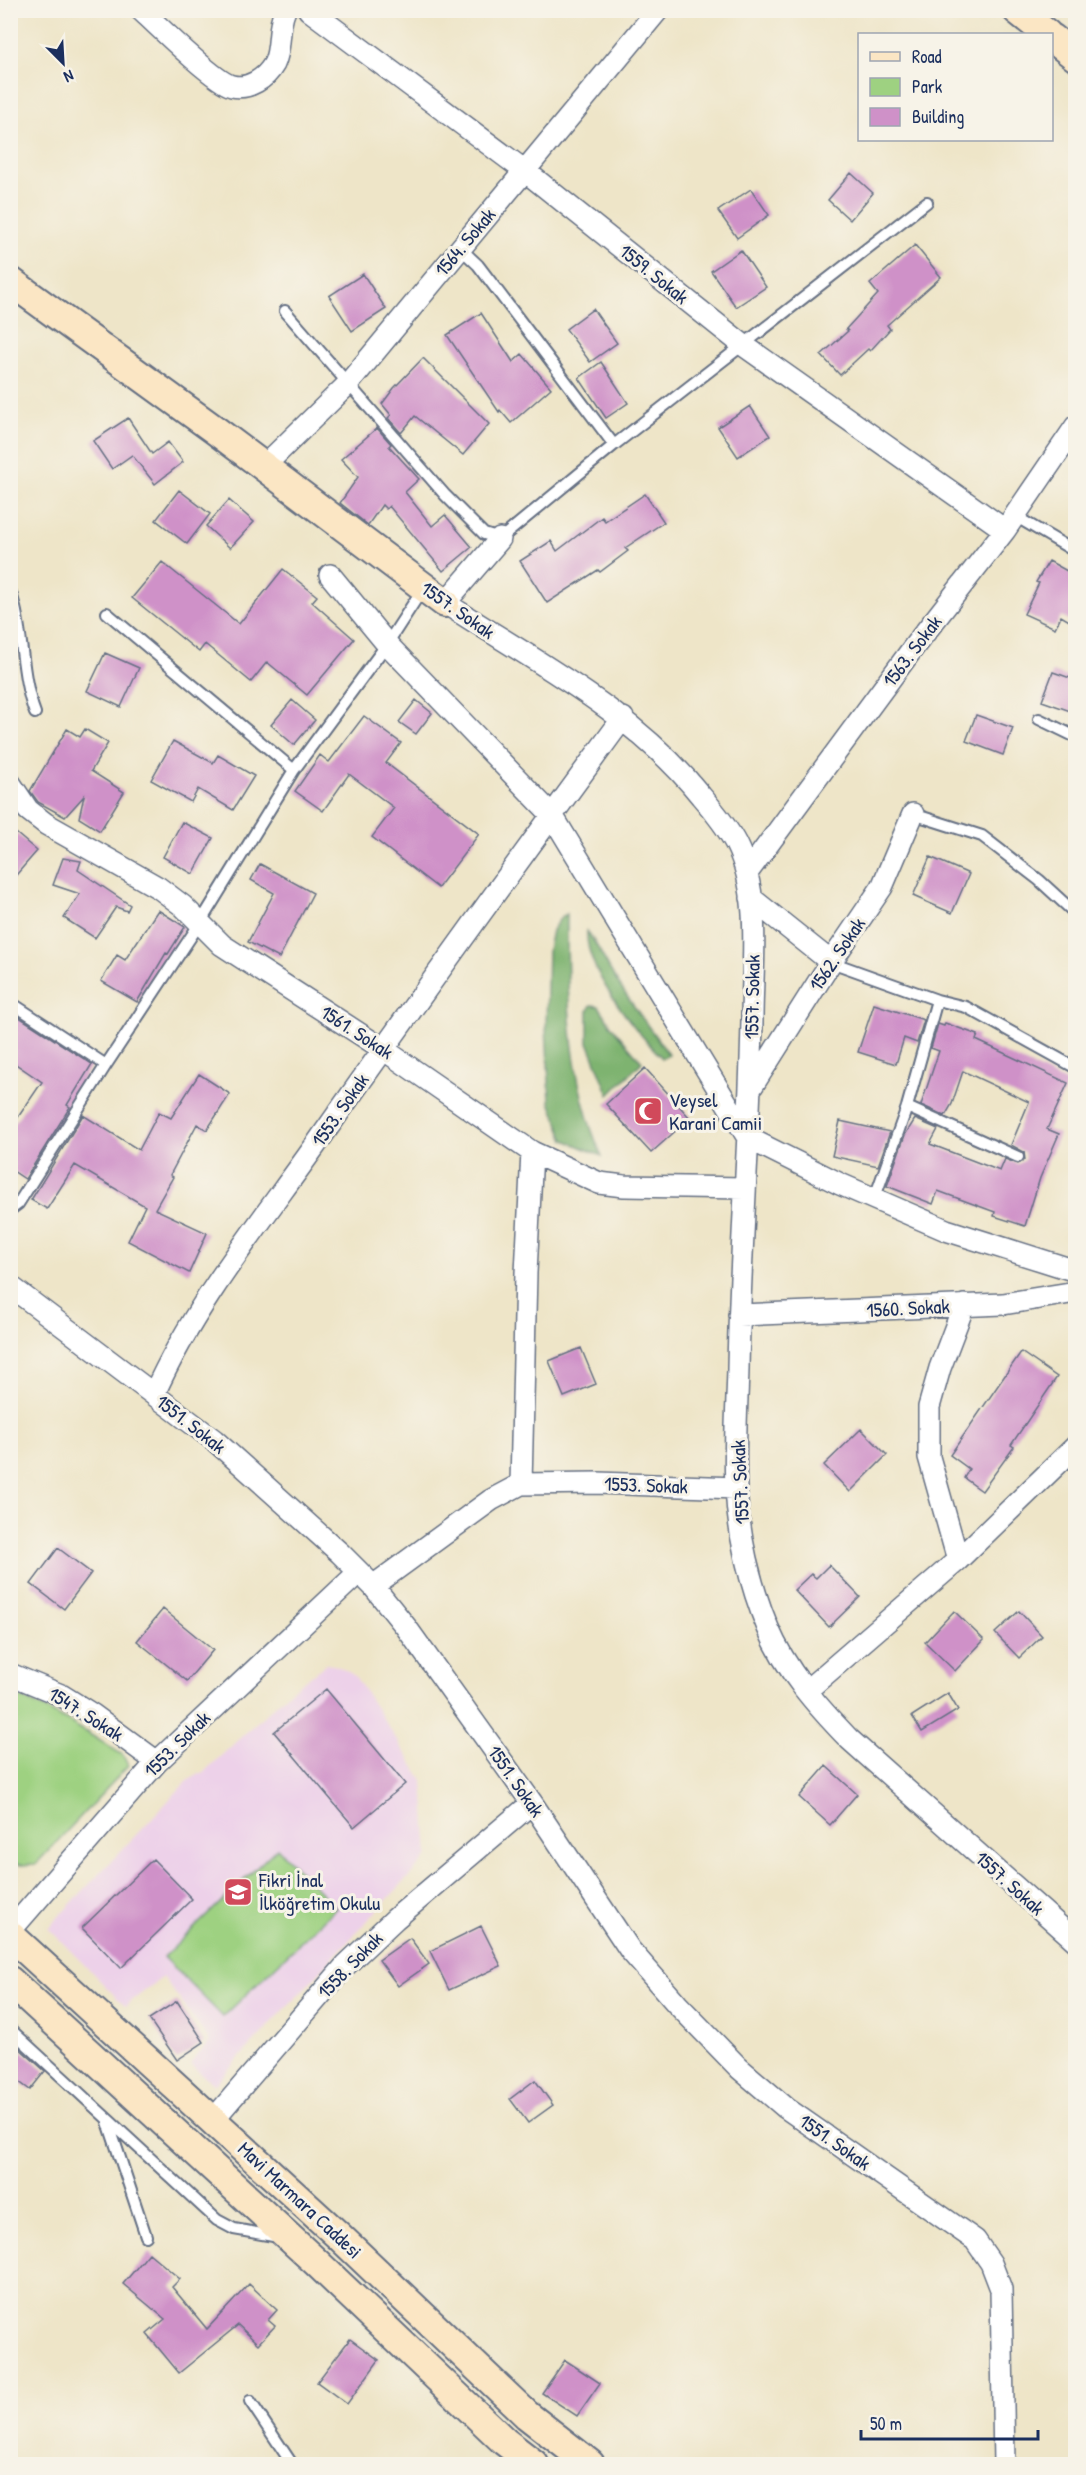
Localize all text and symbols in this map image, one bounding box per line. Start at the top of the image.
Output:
north arrow [33,33,93,93]
legend [858,33,1053,141]
text: Road [912,44,942,69]
text: N [60,65,77,89]
text: Park [912,74,943,99]
text: Building [912,104,964,129]
street label: 1564. Sokak [428,202,501,282]
street label: 1559. Sokak [614,237,695,310]
street label: 1557. Sokak [416,574,501,645]
street label: 1563. Sokak [876,609,947,692]
street label: 1562. Sokak [802,912,871,996]
street label: 1557. Sokak [737,954,766,1040]
street label: 1561. Sokak [316,998,399,1065]
street label: 1553. Sokak [305,1068,375,1152]
place label: Veysel Karani Camii [669,1086,762,1136]
mosque icon: Veysel Karani Camii [632,1095,664,1127]
street label: 1560. Sokak [866,1292,950,1323]
street label: 1551. Sokak [151,1388,232,1459]
street label: 1557. Sokak [724,1439,755,1525]
street label: 1553. Sokak [604,1470,688,1499]
street label: 1547. Sokak [44,1680,129,1747]
street label: 1553. Sokak [138,1705,216,1783]
street label: 1551. Sokak [482,1739,551,1822]
street label: 1557. Sokak [970,1844,1051,1921]
place label: Fikri İnal İlköğretim Okulu [258,1866,380,1916]
school or university icon: Fikri İnal İlköğretim Okulu [222,1876,254,1908]
street label: 1558. Sokak [311,1925,388,2004]
street label: 1551. Sokak [794,2107,877,2176]
street label: Mavi Marmara Caddesi [232,2135,368,2264]
scale bar [861,2403,1038,2441]
text: 50 m [870,2411,902,2436]

